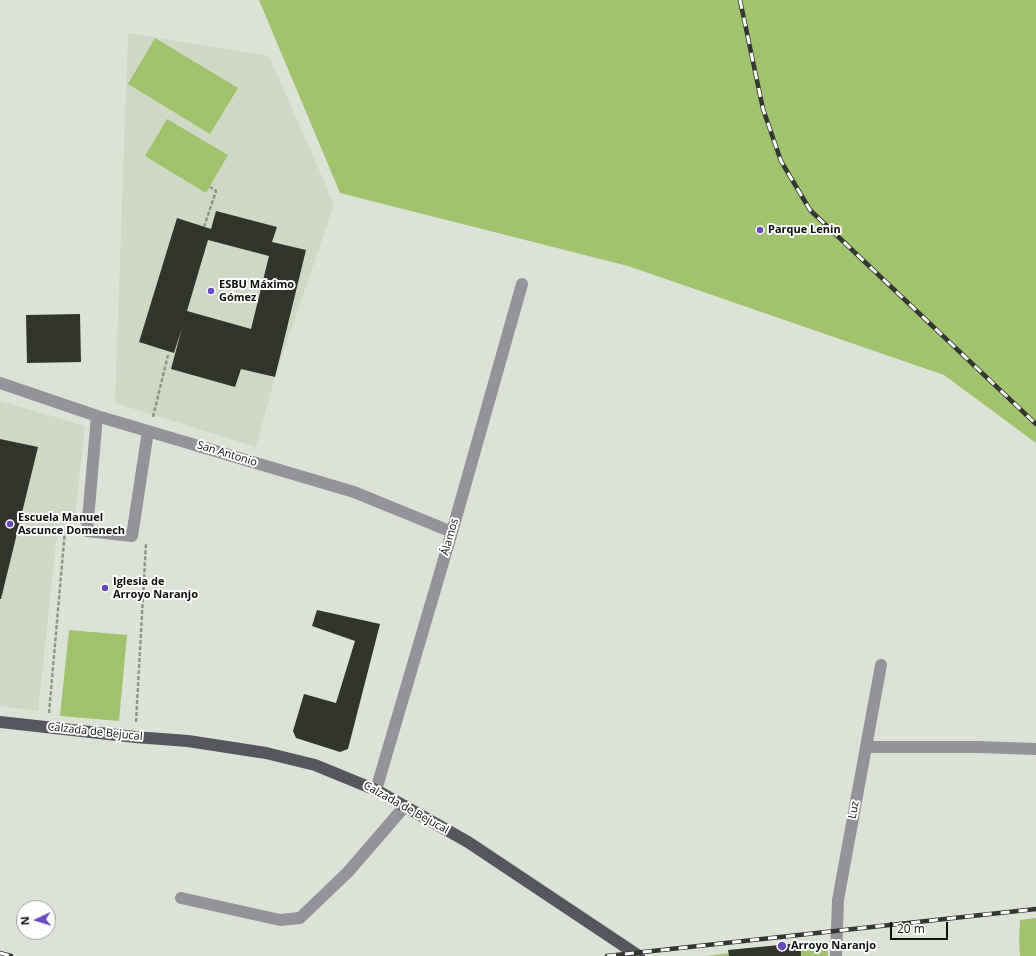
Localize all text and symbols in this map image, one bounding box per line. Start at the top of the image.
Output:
place label: Parque Lenin [768,223,841,237]
marker: Parque Lenin [755,225,765,235]
place label: ESBU Máximo Gómez [219,278,294,304]
marker: ESBU Máximo Gómez [206,286,216,296]
street label: San Antonio [195,439,259,469]
place label: Escuela Manuel Ascunce Domenech [18,511,125,537]
street label: Álamos [438,517,462,557]
marker: Escuela Manuel Ascunce Domenech [5,519,15,529]
place label: Iglesia de Arroyo Naranjo [113,575,198,601]
marker: Iglesia de Arroyo Naranjo [100,583,110,593]
street label: Calzada de Bejucal [47,720,143,744]
street label: Calzada de Bejucal [361,779,451,837]
street label: Luz [846,800,862,820]
north arrow [16,900,56,940]
scale bar [892,914,950,940]
text: N [17,916,32,926]
text: 20 m [897,920,925,937]
place label: Arroyo Naranjo [791,939,876,953]
marker: Arroyo Naranjo [776,940,788,952]

